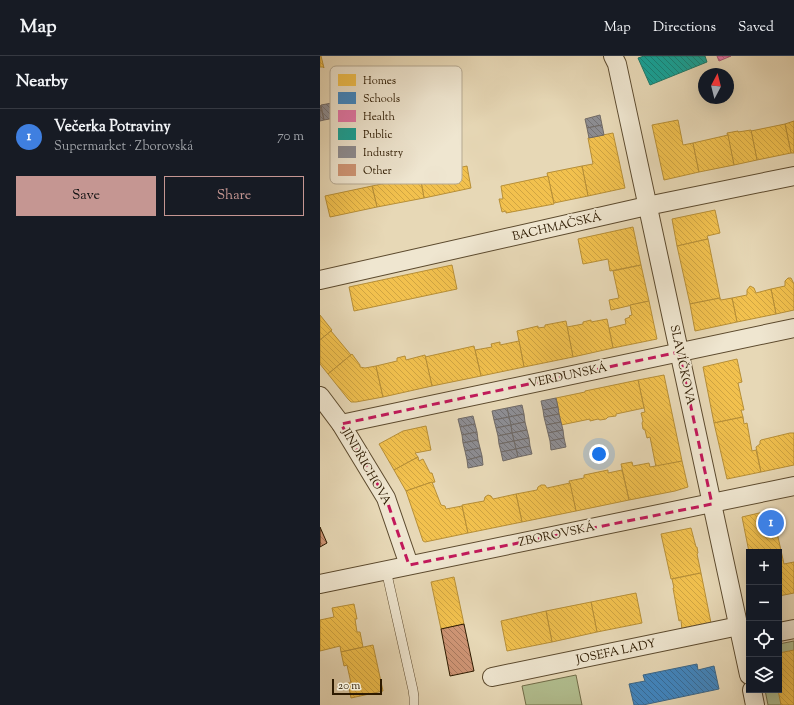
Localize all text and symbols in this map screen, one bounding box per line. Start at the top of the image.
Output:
text: Map [20,14,57,41]
text: Map [604,18,631,38]
text: Directions [653,18,716,38]
text: Saved [738,18,774,38]
legend [330,66,462,184]
north arrow [698,68,734,104]
text: Nearby [16,70,68,94]
text: Homes [363,73,396,89]
text: Schools [363,91,400,107]
text: Health [363,109,396,125]
text: Večerka Potraviny [54,117,171,138]
text: Public [363,127,392,143]
text: 1 [27,128,31,146]
text: 70 m [277,128,304,146]
text: Supermarket · Zborovská [54,138,193,156]
text: Industry [363,145,404,161]
text: Other [363,163,392,179]
button: Save [16,176,156,216]
button: Share [164,176,304,216]
street label: BACHMAČSKÁ [511,208,604,246]
street label: SLAVÍČKOVA [665,323,699,407]
street label: VERDUNSKÁ [527,359,609,393]
street label: JINDŘICHOVA [336,424,395,509]
your location [589,444,609,464]
pin: 1 [758,508,784,538]
street label: ZBOROVSKÁ [517,518,597,552]
map controls [746,549,782,693]
button: + [746,549,782,585]
button: − [746,585,782,621]
button: locate [746,621,782,657]
street label: JOSEFA LADY [574,635,658,669]
button: layers [746,657,782,693]
scale bar [332,677,382,696]
text: 20 m [338,678,360,694]

